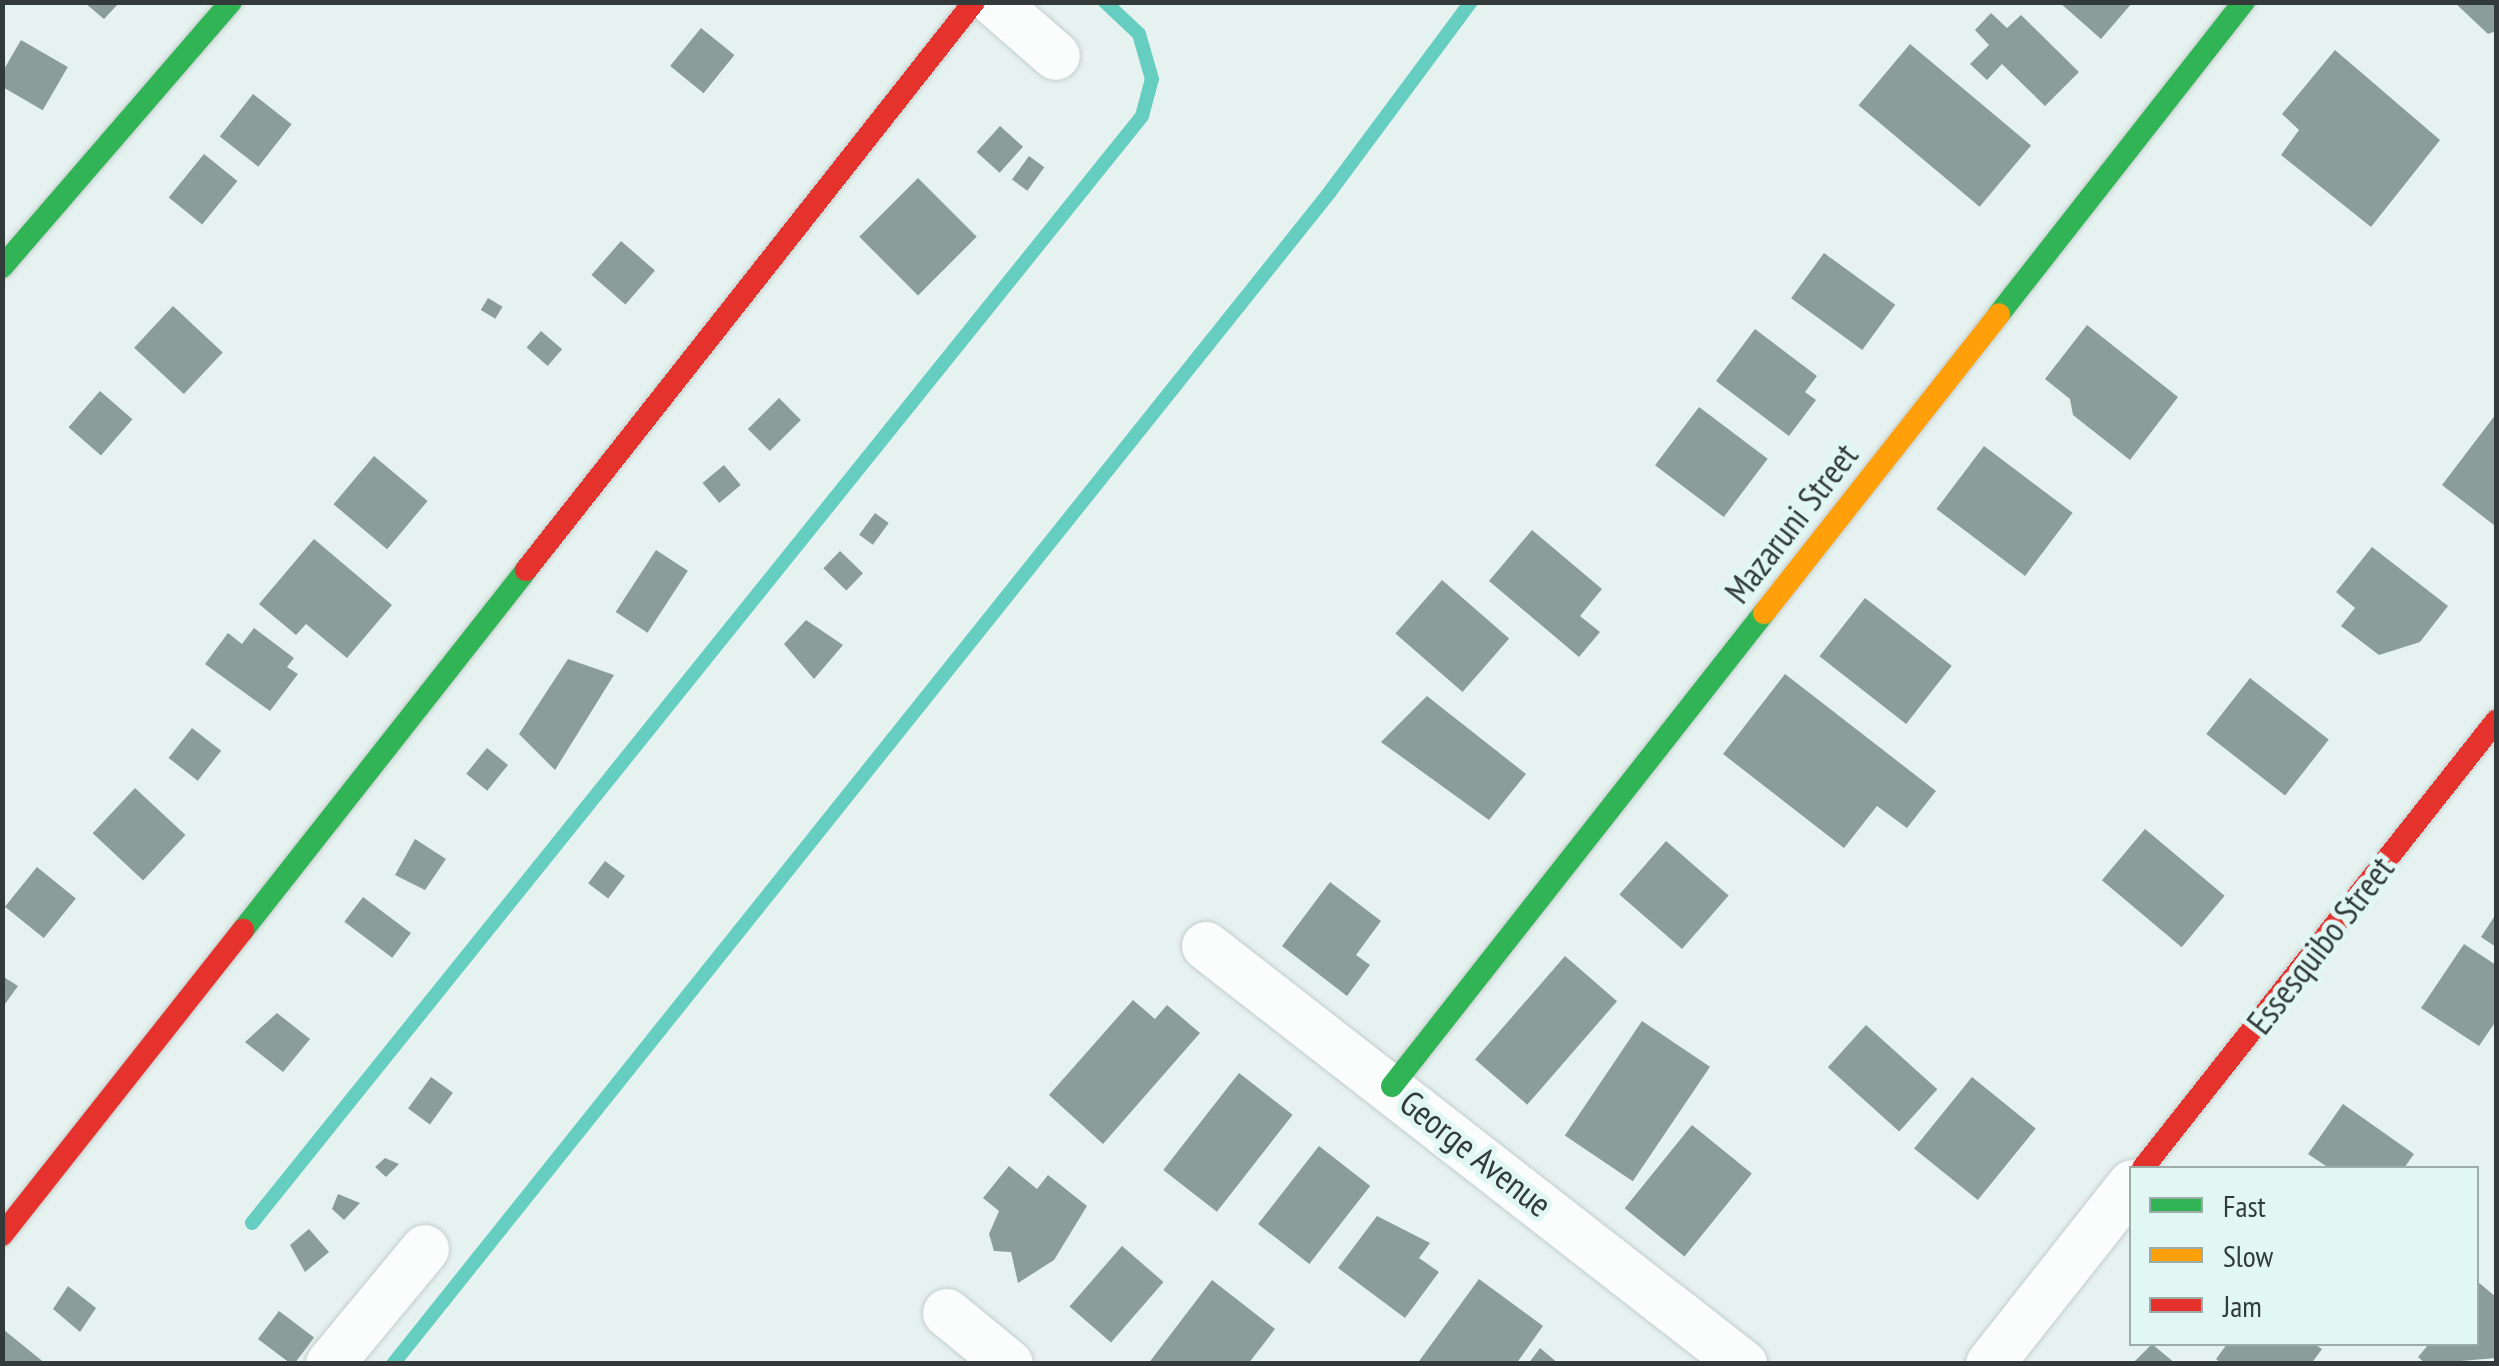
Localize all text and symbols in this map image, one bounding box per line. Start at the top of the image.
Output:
street label: Mazaruni Street [1716,435,1866,611]
street label: Essesquibo Street [2238,848,2402,1042]
street label: George Avenue [1392,1081,1560,1225]
legend [2129,1166,2479,1346]
text: Fast [2223,1186,2266,1225]
text: Slow [2223,1236,2273,1275]
text: Jam [2223,1286,2262,1325]

